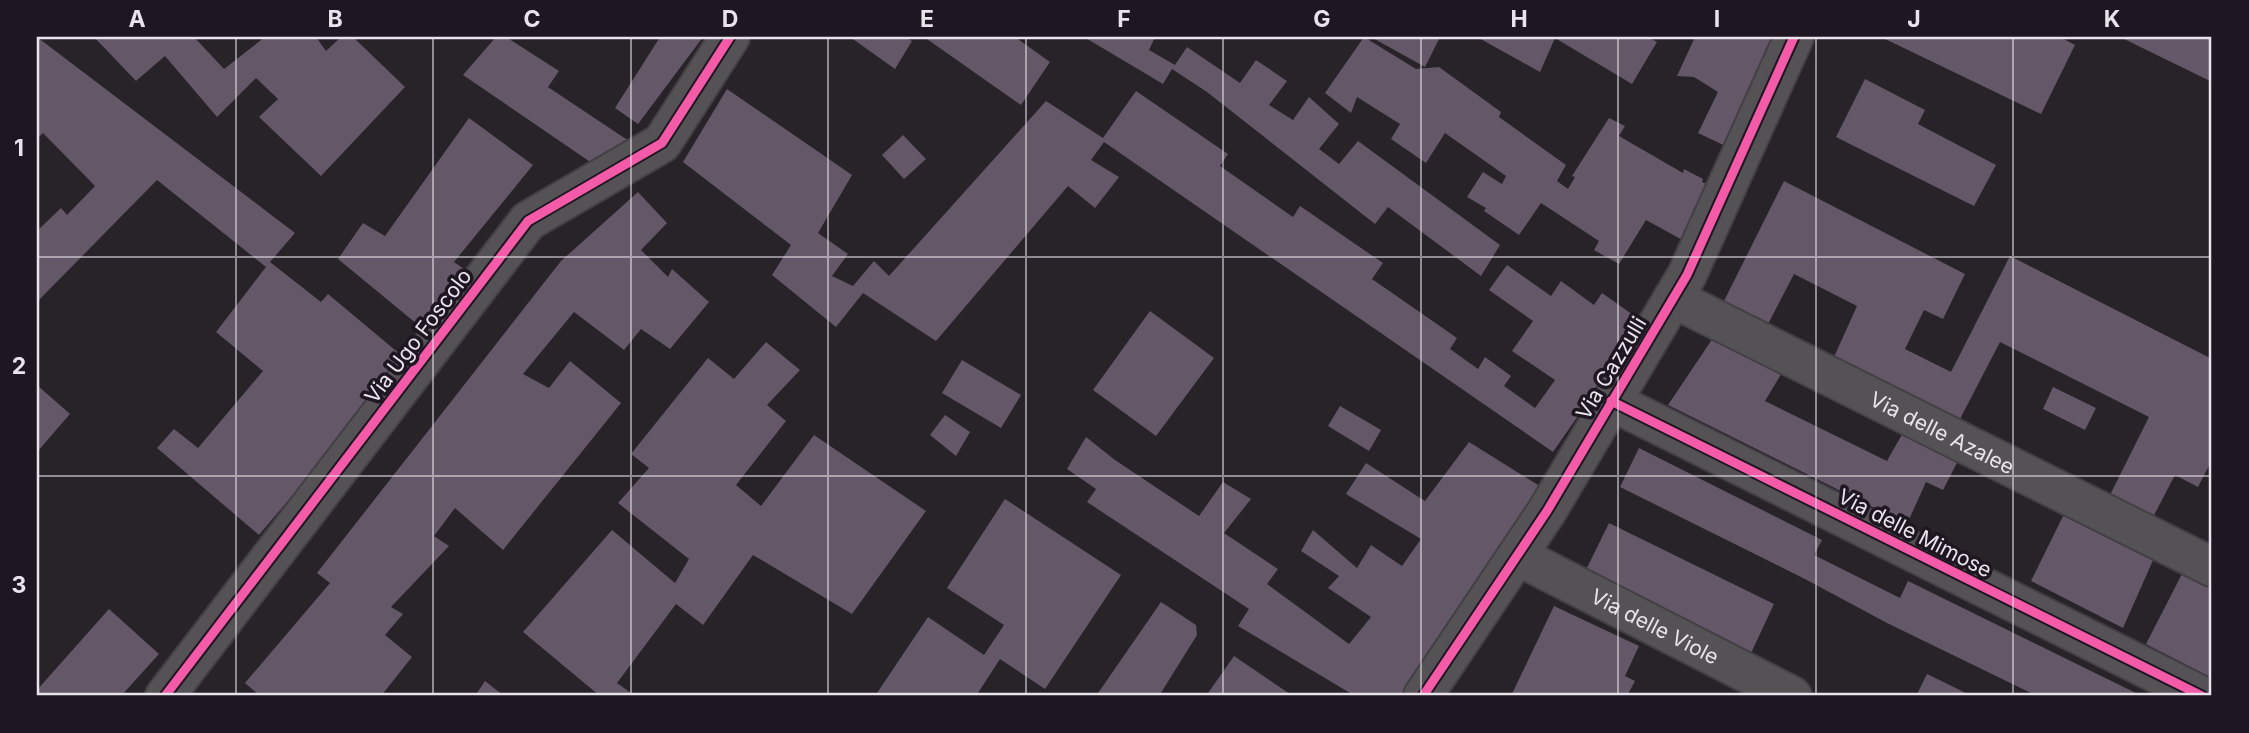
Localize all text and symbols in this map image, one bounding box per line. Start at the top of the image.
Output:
text: A [128,5,146,33]
text: B [327,5,343,33]
text: C [523,5,541,33]
text: D [722,5,738,33]
text: E [920,5,934,33]
text: F [1117,5,1131,33]
text: G [1313,5,1331,33]
text: H [1510,5,1528,33]
text: I [1714,5,1720,33]
text: J [1907,5,1921,33]
text: K [2104,5,2120,33]
text: 1 [14,134,24,162]
street label: Via Ugo Foscolo [359,264,477,408]
street label: Via Cazzulli [1571,312,1651,424]
text: 2 [12,352,26,380]
street label: Via delle Azalee [1866,386,2019,479]
street label: Via delle Mimose [1834,483,1996,583]
text: 3 [12,571,26,599]
street label: Via delle Viole [1587,583,1723,669]

